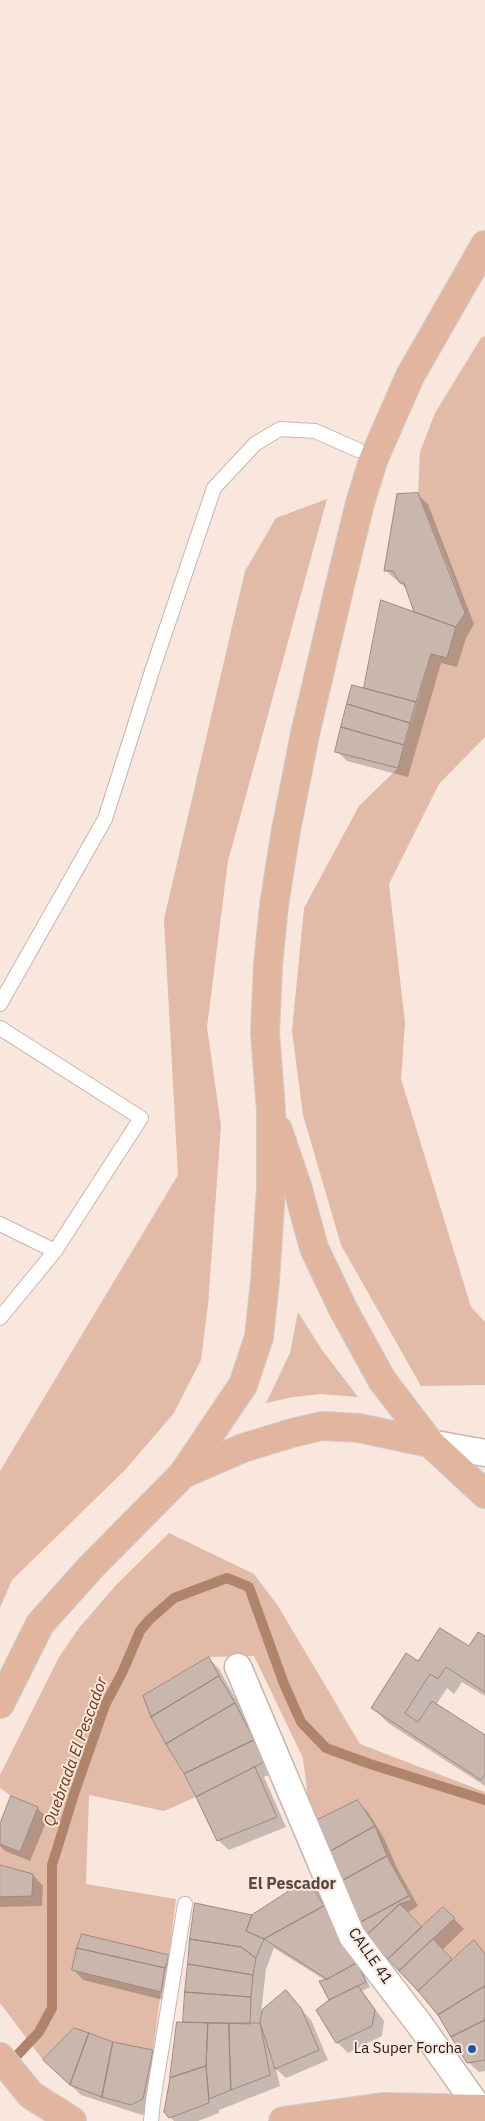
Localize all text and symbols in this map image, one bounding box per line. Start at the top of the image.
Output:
water label: Quebrada El Pescador [40,1675,112,1829]
district label: El Pescador [248,1874,336,1894]
street label: CALLE 41 [344,1925,396,1987]
place label: La Super Forcha [354,2040,462,2058]
marker: La Super Forcha [466,2043,478,2055]

